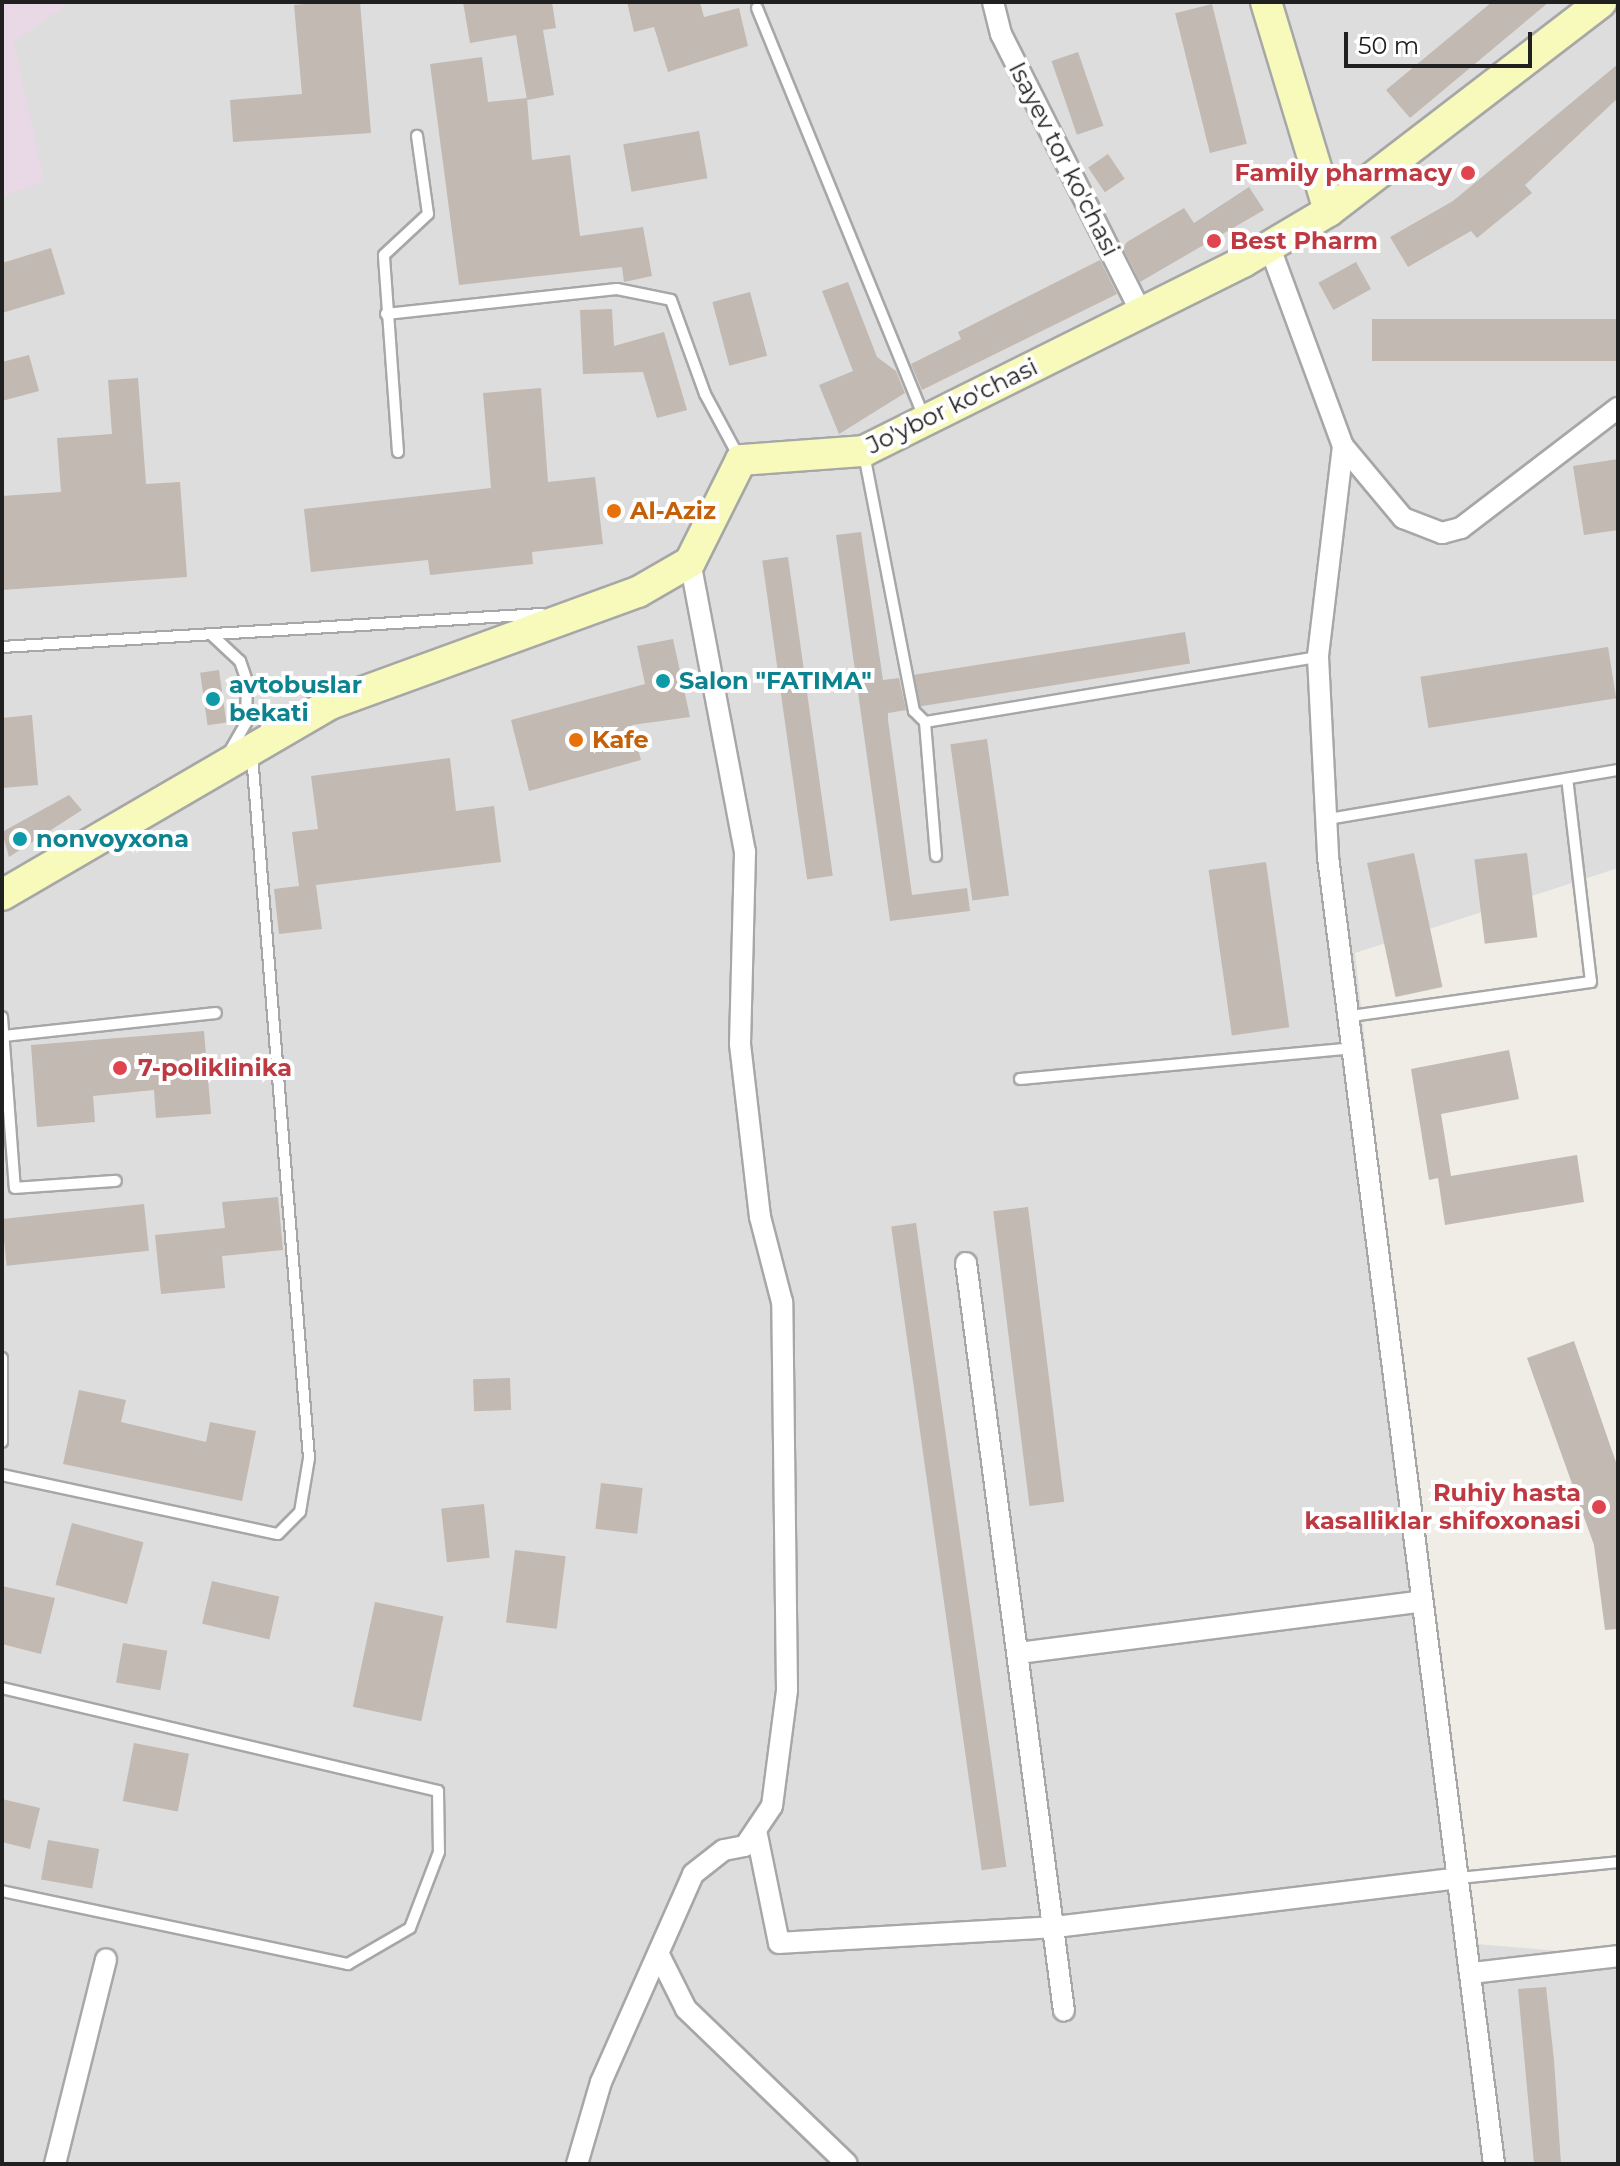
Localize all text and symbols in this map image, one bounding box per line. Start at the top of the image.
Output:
scale bar [1348,16,1536,66]
text: 50 m [1358,31,1419,60]
street label: Isayev tor ko'chasi [1003,57,1125,261]
place label: Family pharmacy [1235,159,1452,187]
marker: Family pharmacy [1459,164,1477,182]
place label: Best Pharm [1230,227,1378,255]
marker: Best Pharm [1205,232,1223,250]
street label: Jo'ybor ko'chasi [862,352,1042,460]
place label: Al-Aziz [630,497,716,525]
marker: Al-Aziz [605,502,623,520]
place label: Salon "FATIMA" [679,667,872,695]
place label: avtobuslar bekati [229,671,362,727]
marker: Salon "FATIMA" [654,672,672,690]
marker: avtobuslar bekati [204,690,222,708]
place label: Kafe [592,726,649,754]
marker: Kafe [567,731,585,749]
place label: nonvoyxona [36,825,189,853]
marker: nonvoyxona [11,830,29,848]
place label: 7-poliklinika [138,1054,292,1082]
marker: 7-poliklinika [109,1057,131,1079]
place label: Ruhiy hasta kasalliklar shifoxonasi [1305,1479,1581,1535]
marker: Ruhiy hasta kasalliklar shifoxonasi [1588,1496,1610,1518]

